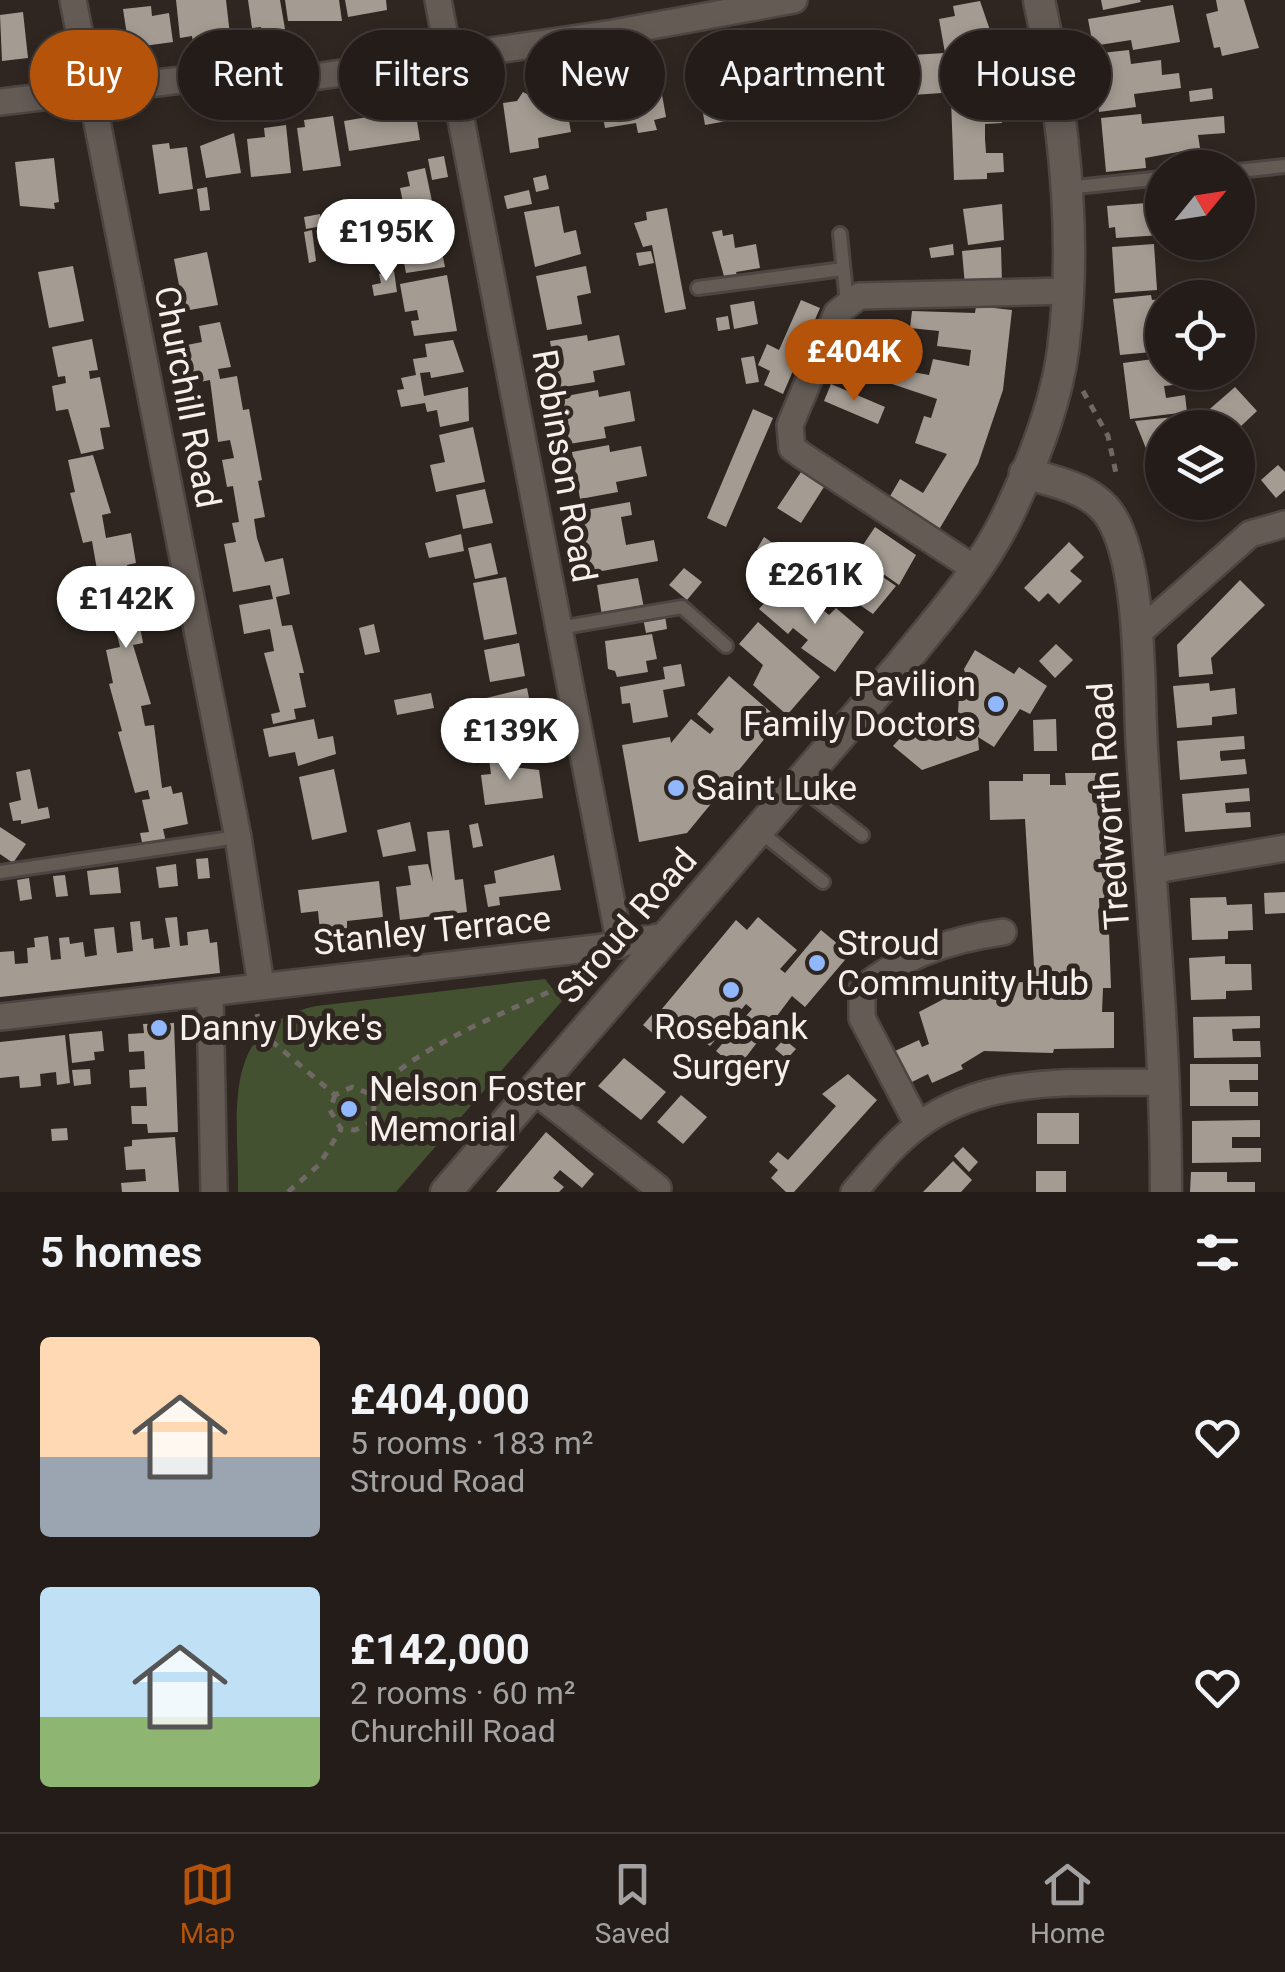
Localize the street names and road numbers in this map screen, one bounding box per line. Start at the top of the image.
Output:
street label: Churchill Road [145,283,229,511]
street label: Robinson Road [523,347,605,585]
street label: Tredworth Road [1080,681,1138,931]
street label: Stroud Road [549,840,705,1012]
street label: Stanley Terrace [311,898,553,964]

